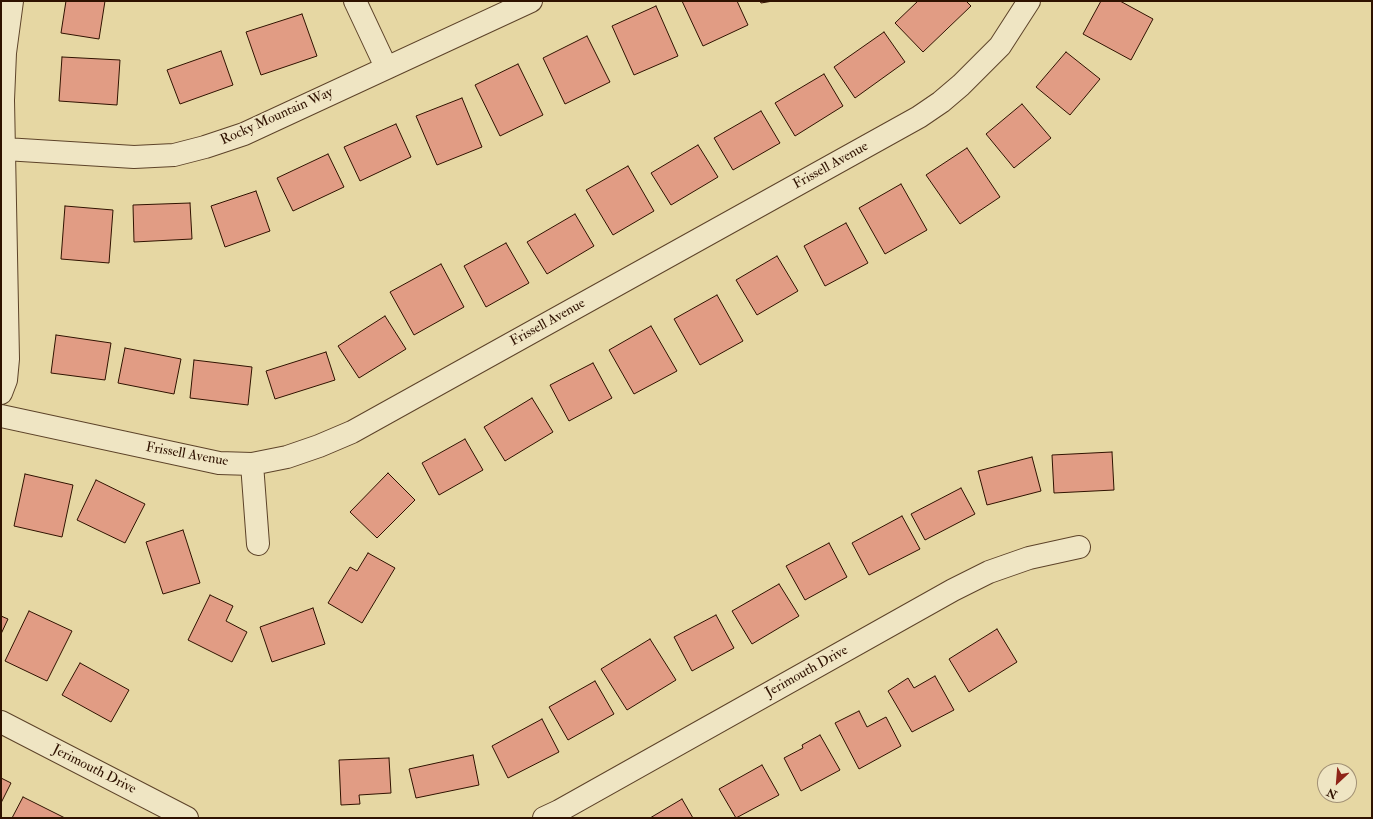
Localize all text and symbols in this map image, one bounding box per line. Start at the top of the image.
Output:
street label: Rocky Mountain Way [218,85,336,149]
street label: Frissell Avenue [790,138,872,194]
street label: Frissell Avenue [507,295,589,351]
street label: Frissell Avenue [144,439,230,471]
street label: Jerimouth Drive [763,642,851,702]
street label: Jerimouth Drive [49,742,139,798]
north arrow [1317,763,1357,803]
text: N [1325,785,1339,801]

